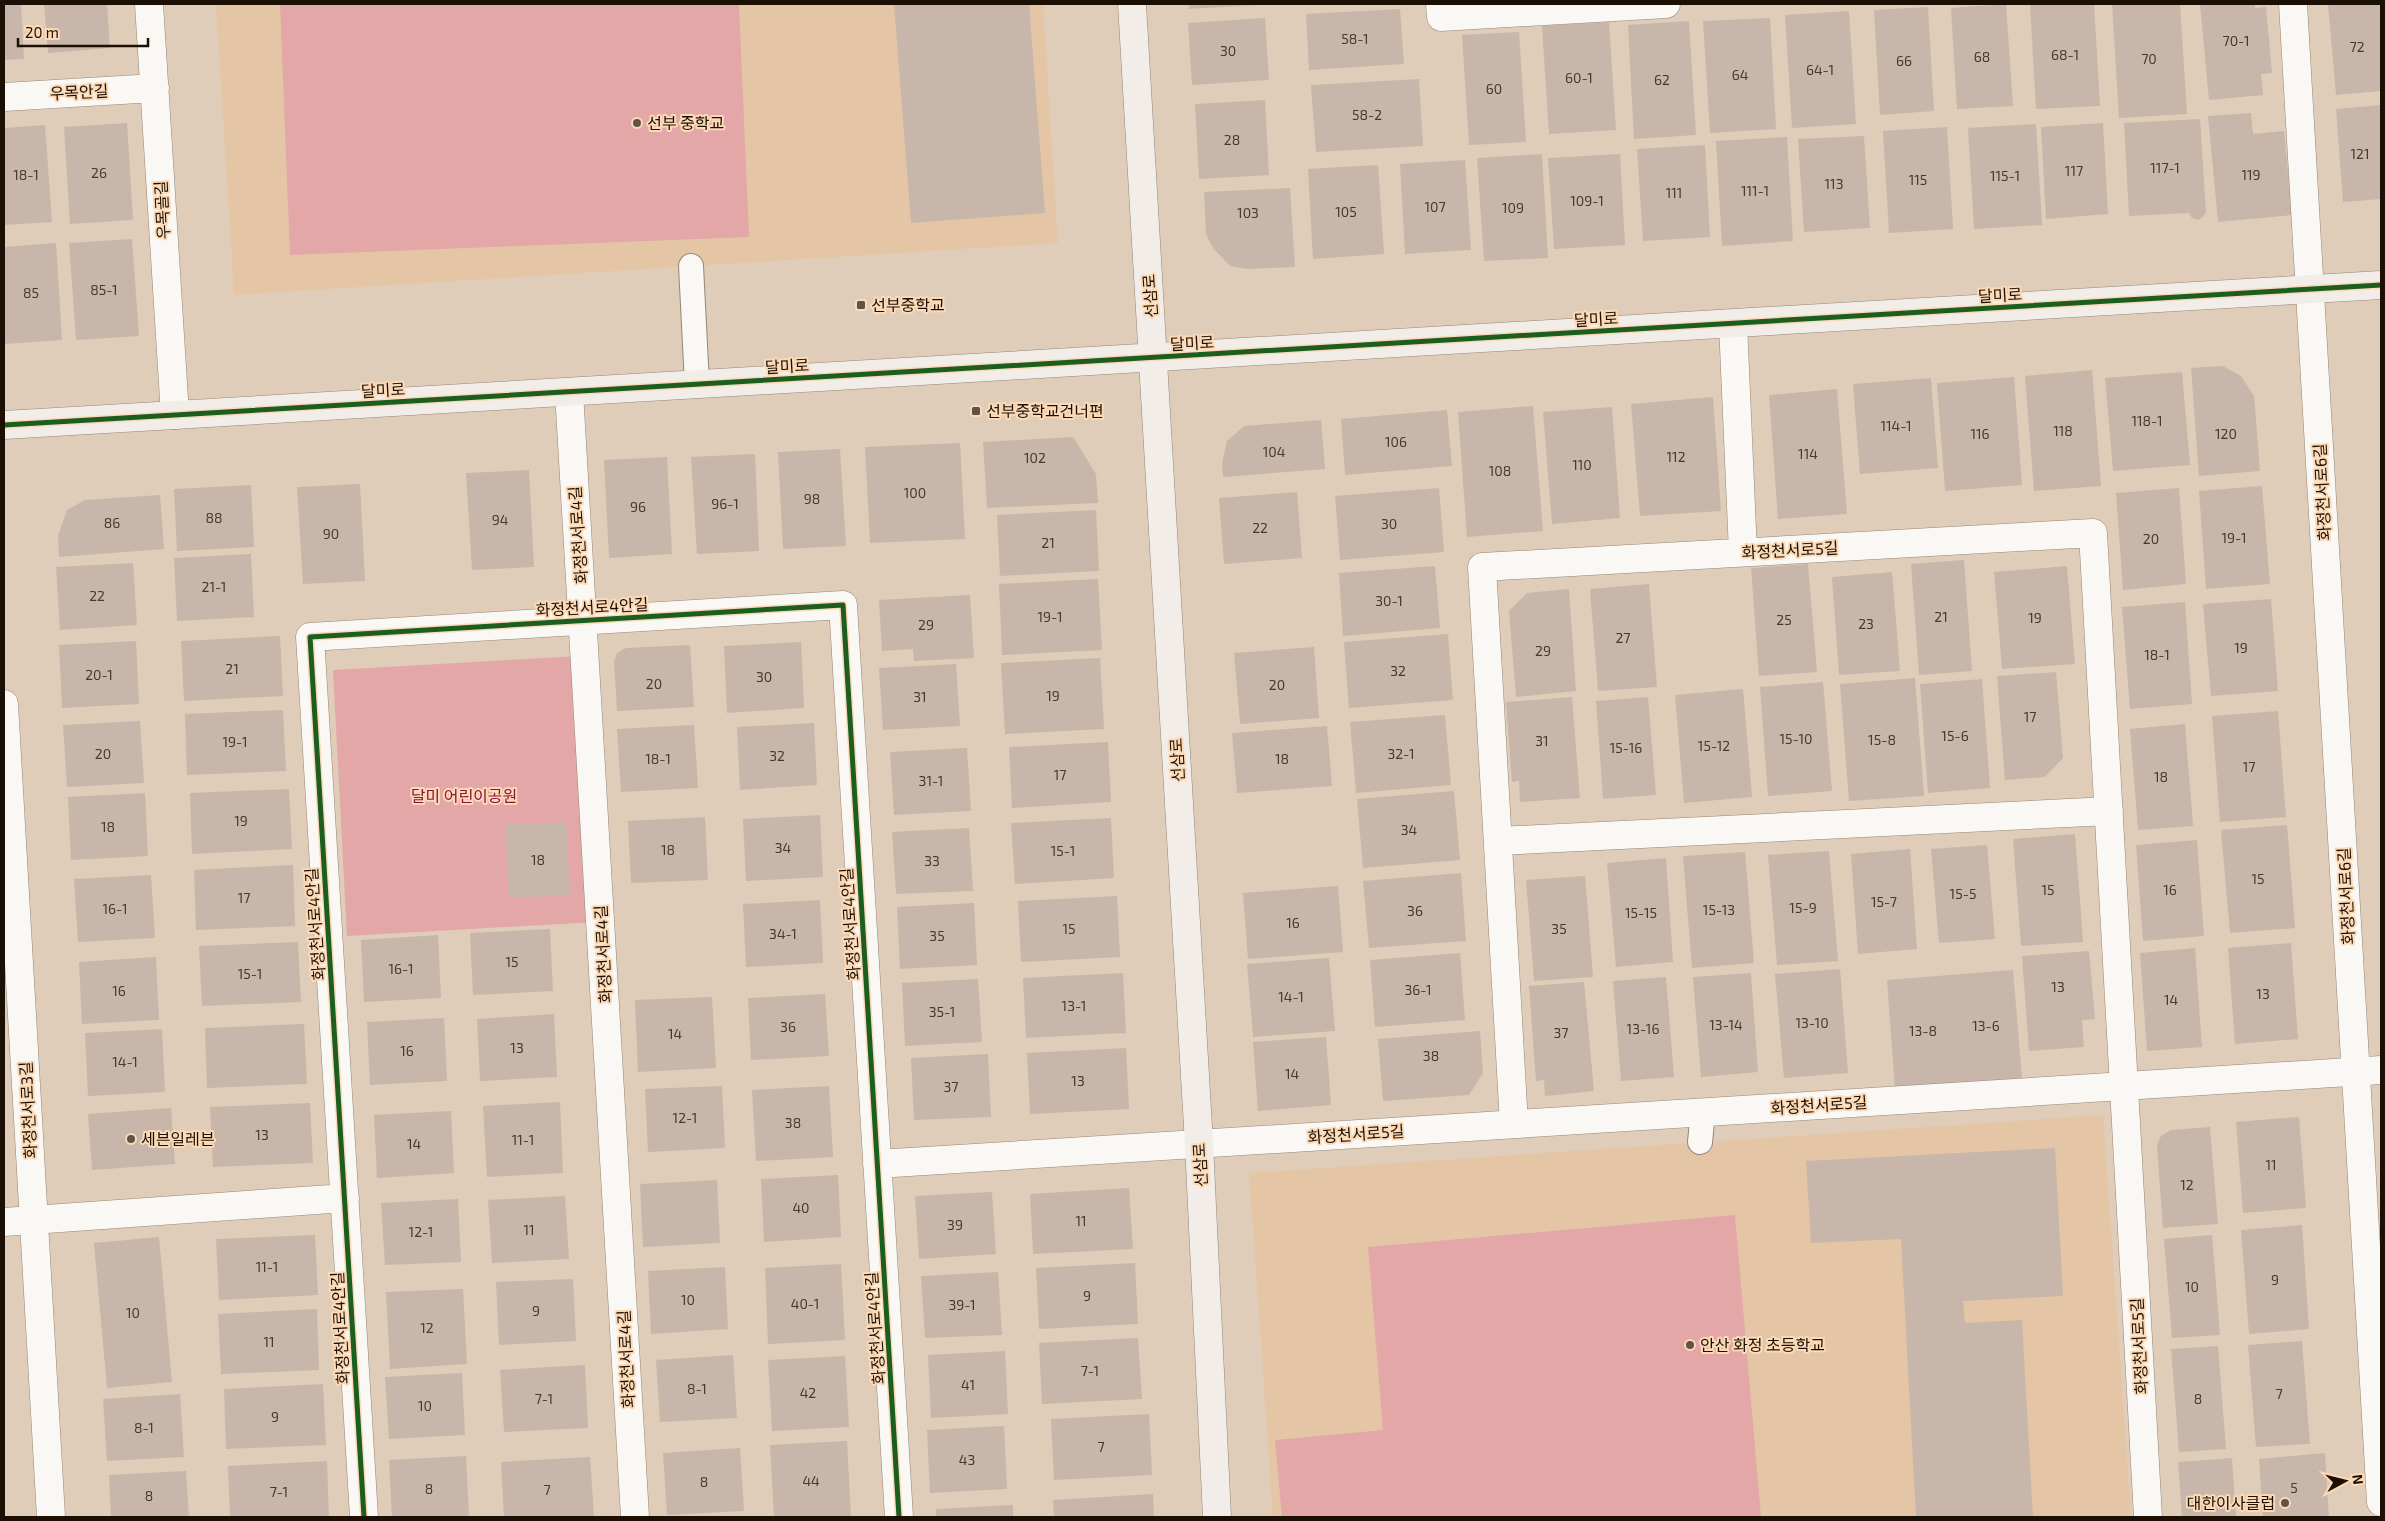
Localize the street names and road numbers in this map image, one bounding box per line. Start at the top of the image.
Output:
street label: 우목안길 [49,80,109,103]
street label: 우목골길 [150,180,173,240]
street label: 선삼로 [1138,273,1161,319]
street label: 달미로 [1977,284,2023,305]
street label: 달미로 [1573,308,1619,329]
street label: 달미로 [1169,332,1215,353]
street label: 달미로 [764,355,810,376]
street label: 달미로 [360,379,406,400]
street label: 화정천서로6길 [2309,443,2334,541]
street label: 화정천서로4길 [565,485,590,585]
street label: 화정천서로5길 [1741,537,1839,562]
street label: 화정천서로4안길 [535,594,649,619]
street label: 선삼로 [1166,737,1187,783]
street label: 화정천서로6길 [2333,847,2358,945]
street label: 화정천서로4안길 [301,867,328,981]
street label: 화정천서로4안길 [836,867,863,981]
street label: 화정천서로4길 [590,905,615,1004]
street label: 화정천서로3길 [15,1061,40,1159]
street label: 화정천서로5길 [1770,1092,1868,1117]
street label: 화정천서로5길 [1307,1121,1405,1146]
street label: 선삼로 [1189,1142,1210,1188]
street label: 화정천서로4안길 [327,1271,352,1385]
street label: 화정천서로4안길 [861,1271,888,1385]
street label: 화정천서로5길 [2126,1297,2151,1395]
street label: 화정천서로4길 [613,1310,638,1409]

